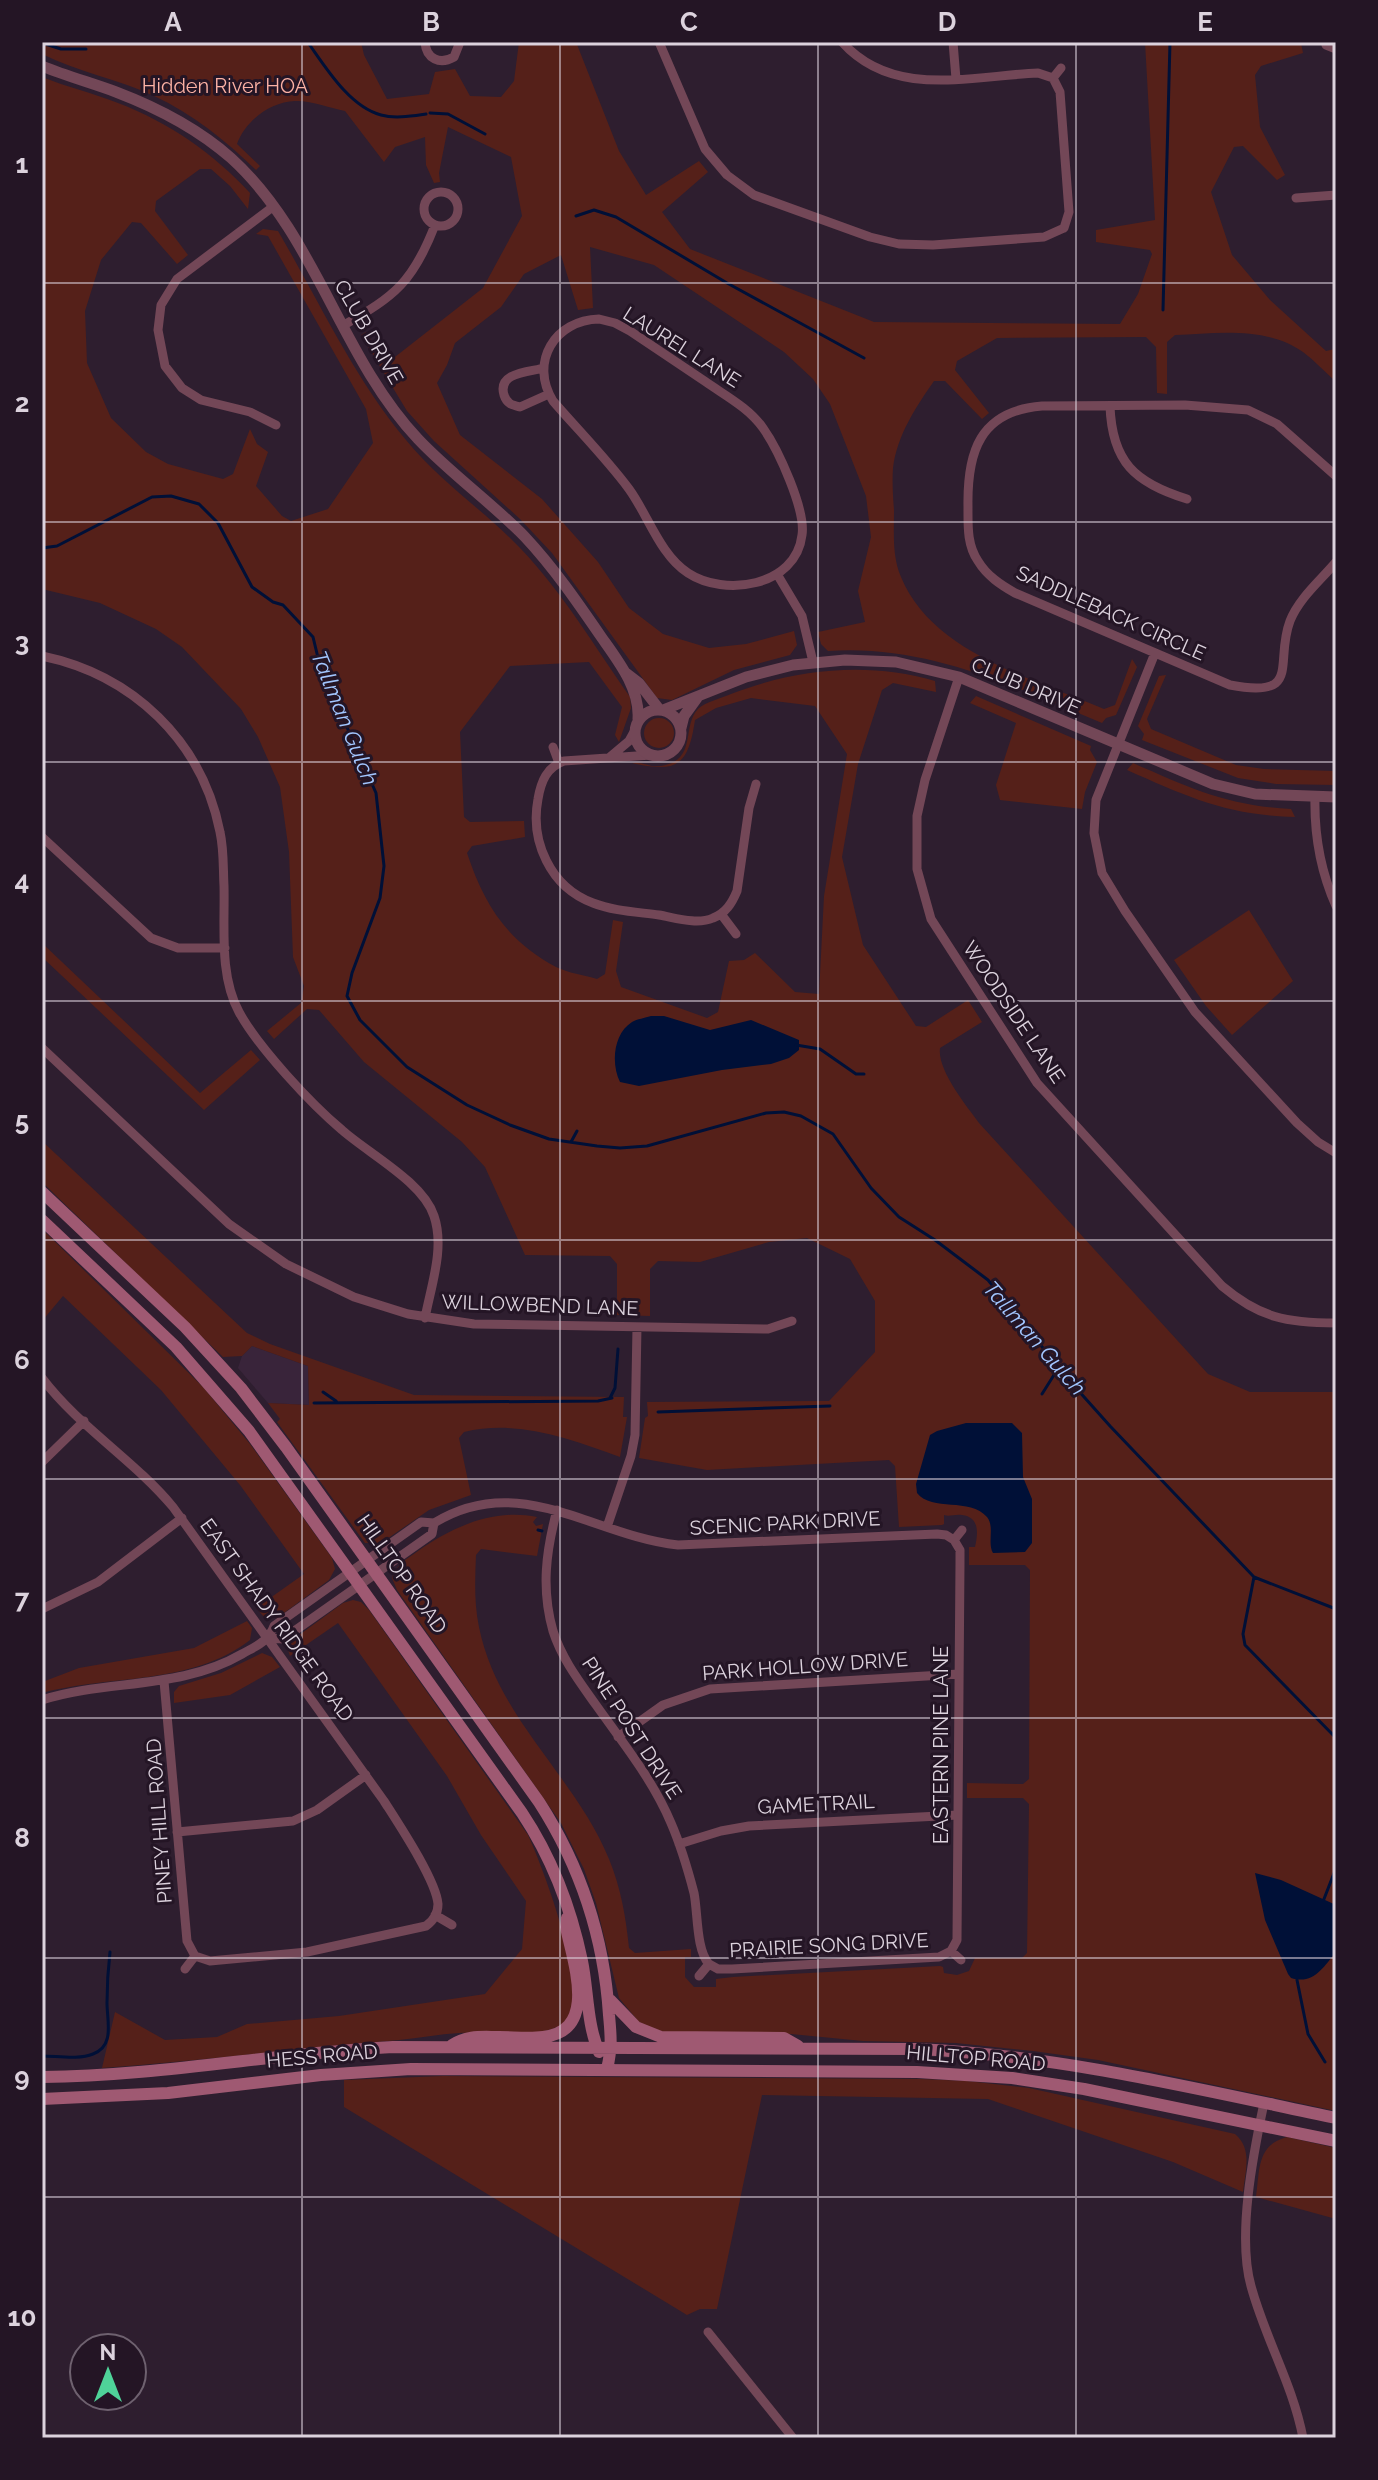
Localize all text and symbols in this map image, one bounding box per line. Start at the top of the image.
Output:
text: A [164,7,182,37]
text: B [422,7,440,37]
text: C [680,7,698,37]
text: D [938,7,956,37]
text: E [1197,7,1213,37]
park label: Hidden River HOA [142,74,309,98]
text: 1 [16,149,29,179]
street label: CLUB DRIVE [330,276,408,388]
street label: LAUREL LANE [619,301,745,393]
text: 2 [15,388,29,418]
street label: SADDLEBACK CIRCLE [1013,560,1209,666]
text: 3 [15,627,29,657]
water label: Tallman Gulch [306,647,384,789]
street label: CLUB DRIVE [968,652,1084,720]
text: 4 [15,866,29,896]
street label: WOODSIDE LANE [958,936,1070,1088]
text: 5 [15,1106,29,1136]
water label: Tallman Gulch [978,1276,1092,1400]
street label: WILLOWBEND LANE [441,1290,639,1320]
text: 6 [14,1345,30,1375]
street label: SCENIC PARK DRIVE [689,1506,881,1540]
street label: HILLTOP ROAD [352,1510,452,1638]
street label: EAST SHADY RIDGE ROAD [195,1514,359,1726]
text: 7 [15,1584,30,1614]
street label: EASTERN PINE LANE [929,1646,953,1844]
street label: PARK HOLLOW DRIVE [701,1647,909,1685]
street label: PINE POST DRIVE [577,1652,687,1804]
street label: PINEY HILL ROAD [141,1738,177,1904]
street label: GAME TRAIL [757,1789,876,1819]
text: 8 [14,1823,30,1853]
street label: PRAIRIE SONG DRIVE [729,1928,929,1962]
street label: HESS ROAD [265,2039,379,2073]
street label: HILLTOP ROAD [905,2040,1047,2076]
text: 9 [14,2062,30,2092]
text: 10 [8,2302,36,2332]
north arrow [68,2332,148,2412]
text: N [100,2339,116,2365]

